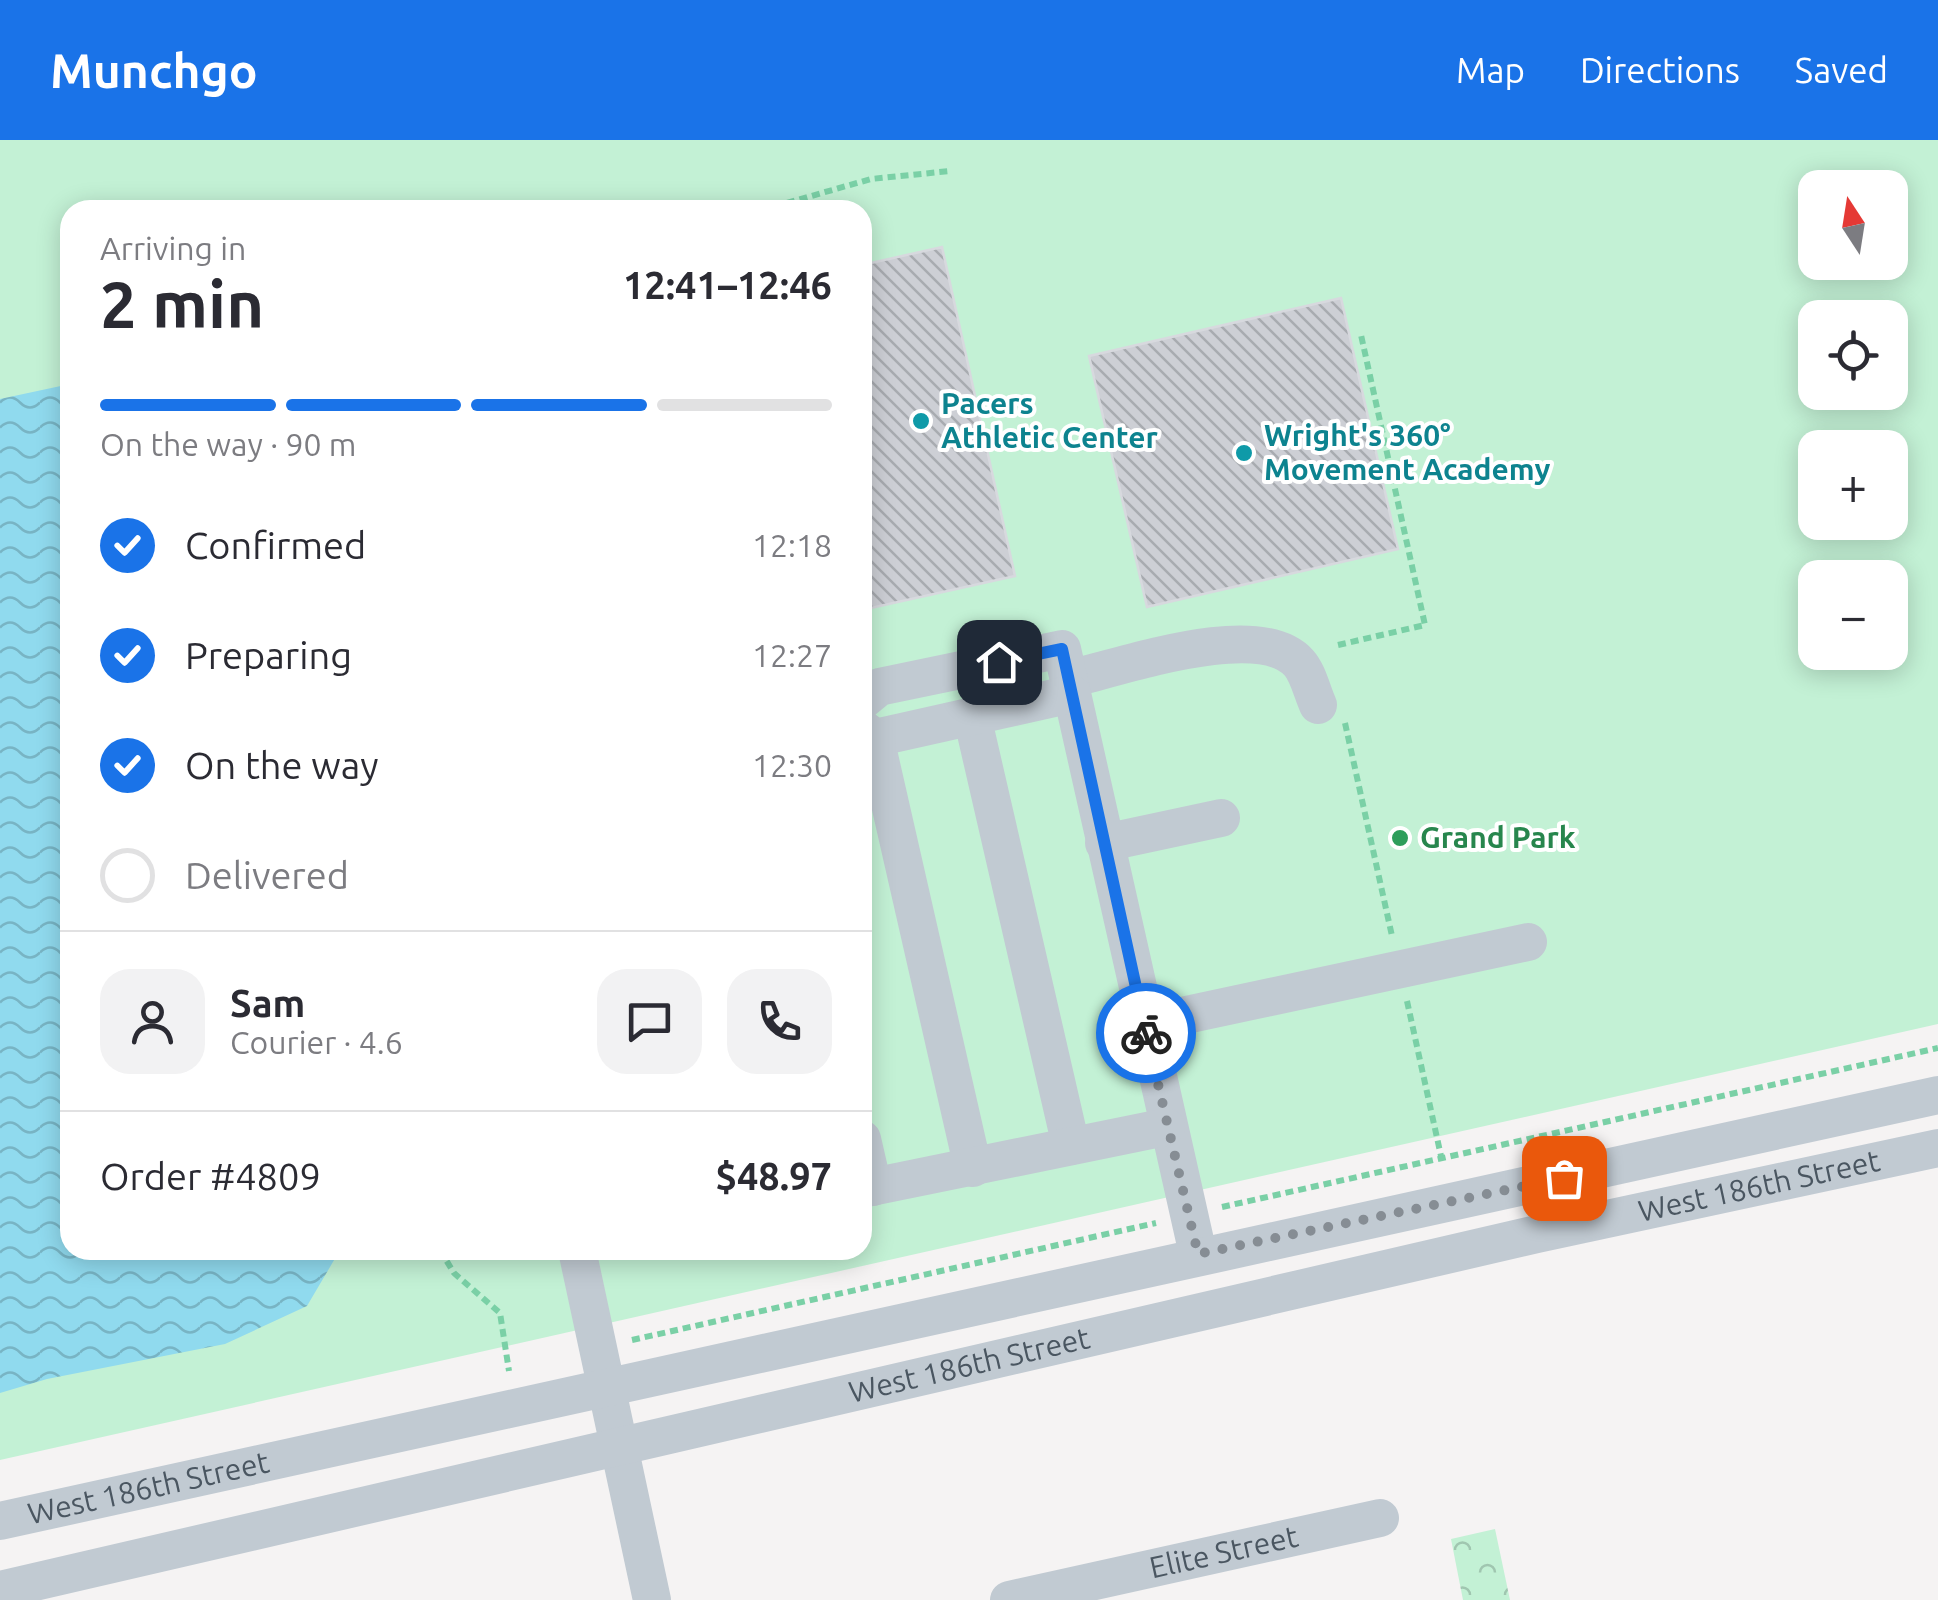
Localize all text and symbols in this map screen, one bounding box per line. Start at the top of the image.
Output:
text: Munchgo [50,43,258,97]
text: Map [1456,50,1525,90]
text: Directions [1580,50,1740,90]
text: Saved [1795,50,1888,90]
north arrow [1798,170,1908,280]
map controls [1798,170,1908,670]
text: Arriving in [100,230,246,266]
text: 12:41–12:46 [623,264,832,306]
text: 2 min [100,267,264,340]
button: locate [1798,300,1908,410]
place label: Pacers Athletic Center [941,386,1159,454]
marker: Pacers Athletic Center [910,410,932,432]
place label: Wright's 360° Movement Academy [1264,418,1551,486]
text: On the way · 90 m [100,426,356,462]
button: + [1798,430,1908,540]
marker: Wright's 360° Movement Academy [1233,442,1255,464]
icon: check [100,518,155,573]
text: Confirmed [185,524,366,566]
text: 12:18 [752,527,832,563]
button: − [1798,560,1908,670]
pin [957,620,1042,705]
icon: check [100,628,155,683]
text: Preparing [185,634,352,676]
icon: home [972,635,1027,690]
text: 12:27 [752,637,832,673]
icon: check [100,738,155,793]
text: On the way [185,744,378,786]
text: 12:30 [752,747,832,783]
place label: Grand Park [1420,820,1576,854]
marker: Grand Park [1389,827,1411,849]
text: Delivered [185,854,349,896]
button: person [100,969,205,1074]
button: chat [597,969,702,1074]
button: phone [727,969,832,1074]
text: Sam [230,982,305,1024]
courier [1096,983,1196,1083]
icon: bike [1119,1006,1174,1061]
text: Courier · 4.6 [230,1024,403,1060]
pin [1522,1136,1607,1221]
street label: West 186th Street [1635,1143,1883,1228]
icon: bag [1537,1151,1592,1206]
text: Order #4809 [100,1155,321,1197]
text: $48.97 [715,1155,832,1197]
street label: West 186th Street [845,1320,1093,1409]
street label: West 186th Street [24,1444,272,1530]
street label: Elite Street [1146,1519,1301,1584]

